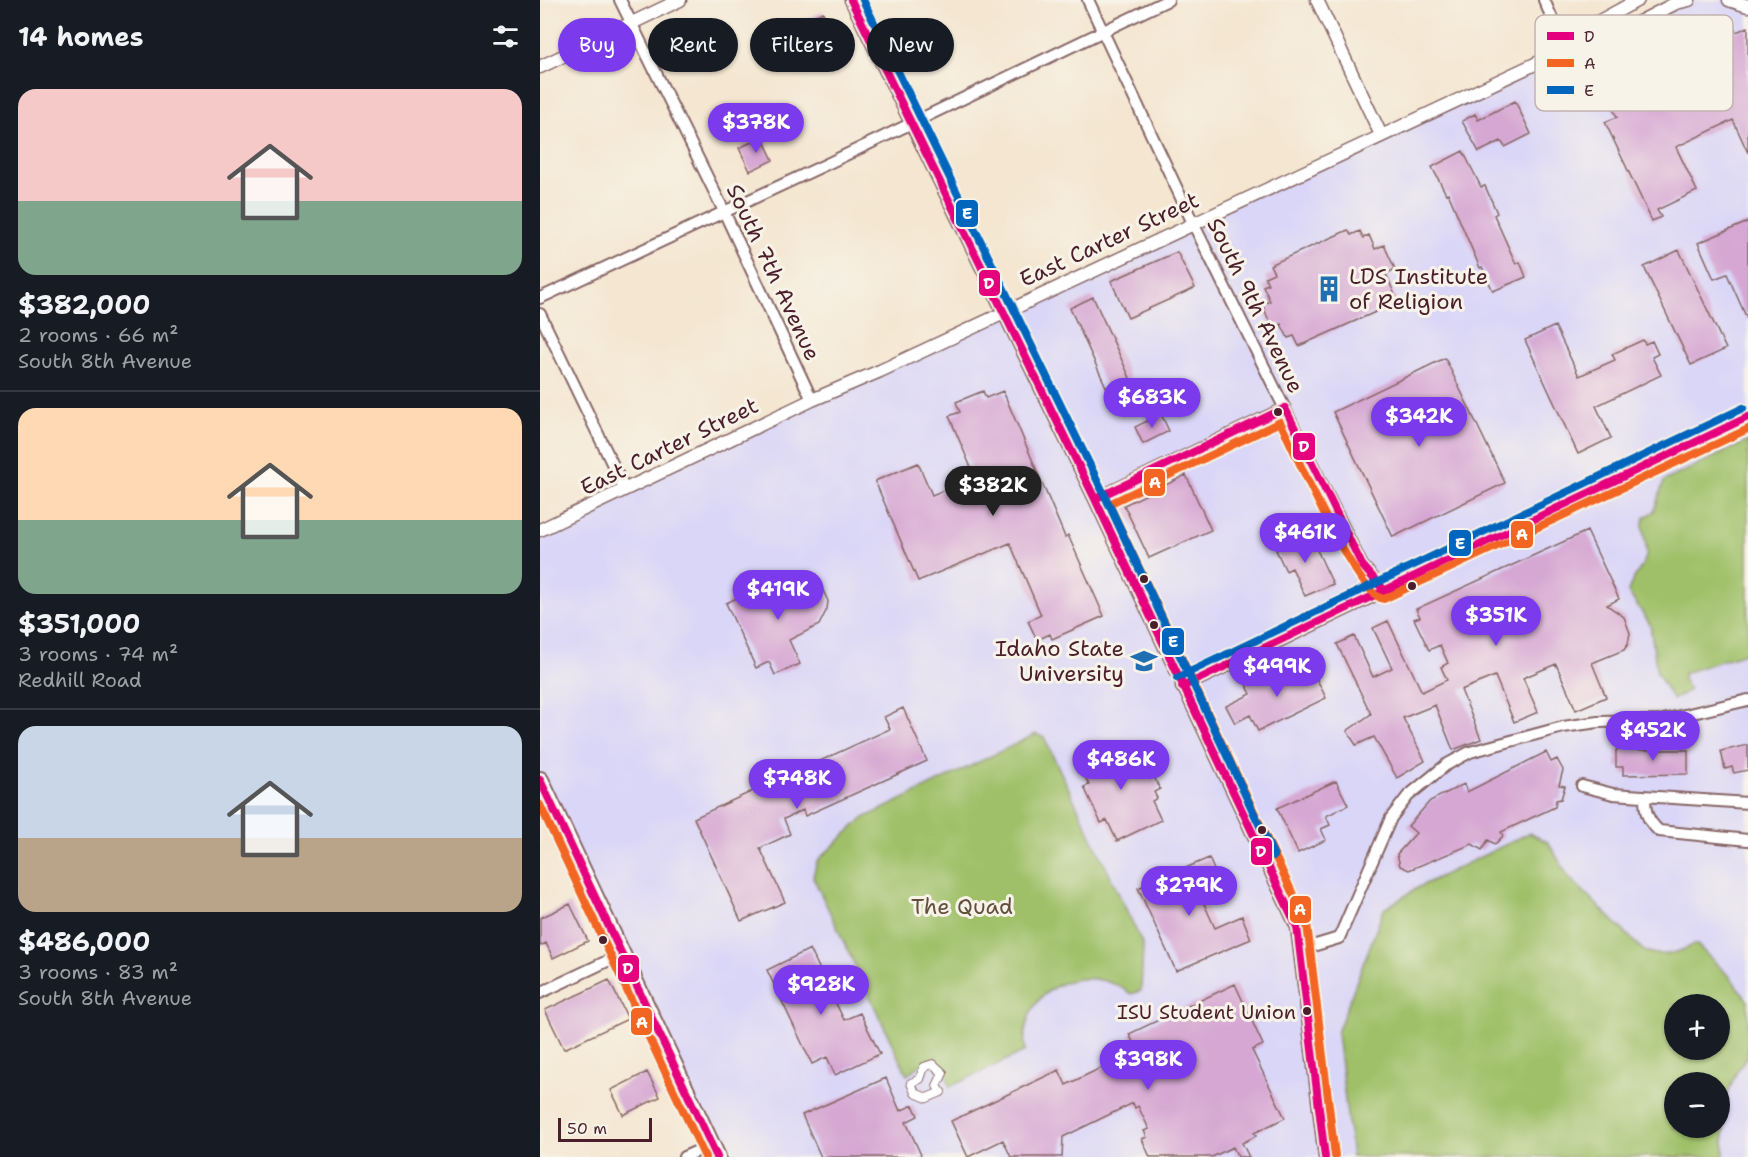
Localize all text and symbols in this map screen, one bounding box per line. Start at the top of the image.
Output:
legend [1535,15,1733,111]
chip: Buy [558,18,636,72]
chip: Rent [648,18,738,72]
chip: Filters [750,18,855,72]
chip: New [867,18,954,72]
text: 14 homes [18,19,144,54]
icon: filters [489,20,522,53]
text: D [1584,26,1595,47]
text: A [1584,53,1596,74]
text: E [1584,80,1594,101]
pin: $378K [714,103,798,154]
text: $378K [722,109,790,135]
icon: home [216,128,324,236]
street label: South 7th Avenue [720,179,827,365]
street label: East Carter Street [1015,185,1203,294]
line badge: E [955,199,979,228]
text: E [962,203,972,224]
street label: South 9th Avenue [1201,213,1311,398]
place label: LDS Institute of Religion [1349,262,1488,316]
line badge: D [978,269,1001,297]
text: D [983,273,995,294]
building icon: LDS Institute of Religion [1314,274,1344,304]
text: $382,000 [18,287,150,322]
text: 2 rooms · 66 m² [18,322,179,348]
text: South 8th Avenue [18,348,192,374]
pin: $683K [1110,378,1194,429]
text: $683K [1118,384,1186,410]
street label: East Carter Street [576,391,763,502]
pin: $342K [1377,397,1461,448]
text: $342K [1385,403,1453,429]
unlabelled marker [1272,406,1284,418]
line badge: D [1292,432,1316,461]
text: D [1298,436,1310,457]
icon: home [216,447,324,555]
pin: $382K [951,466,1035,517]
line badge: A [1143,468,1166,497]
text: $382K [959,472,1027,498]
text: A [1149,472,1161,493]
pin: $461K [1263,513,1347,564]
text: $461K [1274,519,1336,545]
line badge: A [1510,520,1534,549]
text: A [1516,524,1528,545]
line badge: E [1448,529,1472,557]
text: E [1455,533,1465,554]
pin: $419K [736,570,820,621]
unlabelled marker [1138,573,1150,585]
text: $419K [747,576,809,602]
unlabelled marker [1406,580,1418,592]
pin: $351K [1454,596,1538,647]
text: $351K [1465,602,1527,628]
text: $351,000 [18,606,141,641]
unlabelled marker [1148,619,1160,631]
line badge: E [1161,627,1185,656]
text: E [1168,631,1178,652]
place label: Idaho State University [995,634,1124,688]
text: 3 rooms · 74 m² [18,641,178,667]
school or university icon: Idaho State University [1129,646,1159,676]
pin: $499K [1235,647,1319,698]
text: $499K [1243,653,1311,679]
text: Redhill Road [18,667,142,693]
pin: $452K [1611,711,1695,762]
text: $452K [1620,717,1686,743]
pin: $486K [1079,740,1163,791]
text: $486K [1086,746,1156,772]
pin: $748K [755,759,839,810]
icon: home [216,765,324,873]
text: $748K [763,765,831,791]
unlabelled marker [1256,824,1268,836]
line badge: D [1250,837,1273,866]
text: D [1255,841,1267,862]
pin: $279K [1147,866,1231,917]
text: $279K [1155,872,1223,898]
park label: The Quad [911,892,1013,921]
line badge: A [1289,895,1312,924]
text: A [1294,899,1306,920]
text: $486,000 [18,924,150,959]
unlabelled marker [597,934,609,946]
line badge: D [617,954,640,983]
text: D [622,958,634,979]
text: 3 rooms · 83 m² [18,959,178,985]
pin: $928K [779,965,863,1016]
text: $928K [787,971,855,997]
text: South 8th Avenue [18,985,192,1011]
map controls [1664,994,1730,1138]
button: + [1664,994,1730,1060]
place label: ISU Student Union [1117,999,1296,1025]
marker: ISU Student Union [1301,1005,1313,1017]
line badge: A [630,1007,653,1036]
text: A [636,1012,648,1033]
pin: $398K [1106,1040,1190,1091]
text: $398K [1114,1046,1182,1072]
button: − [1664,1072,1730,1138]
scale bar [558,1115,652,1142]
text: 50 m [567,1118,607,1139]

